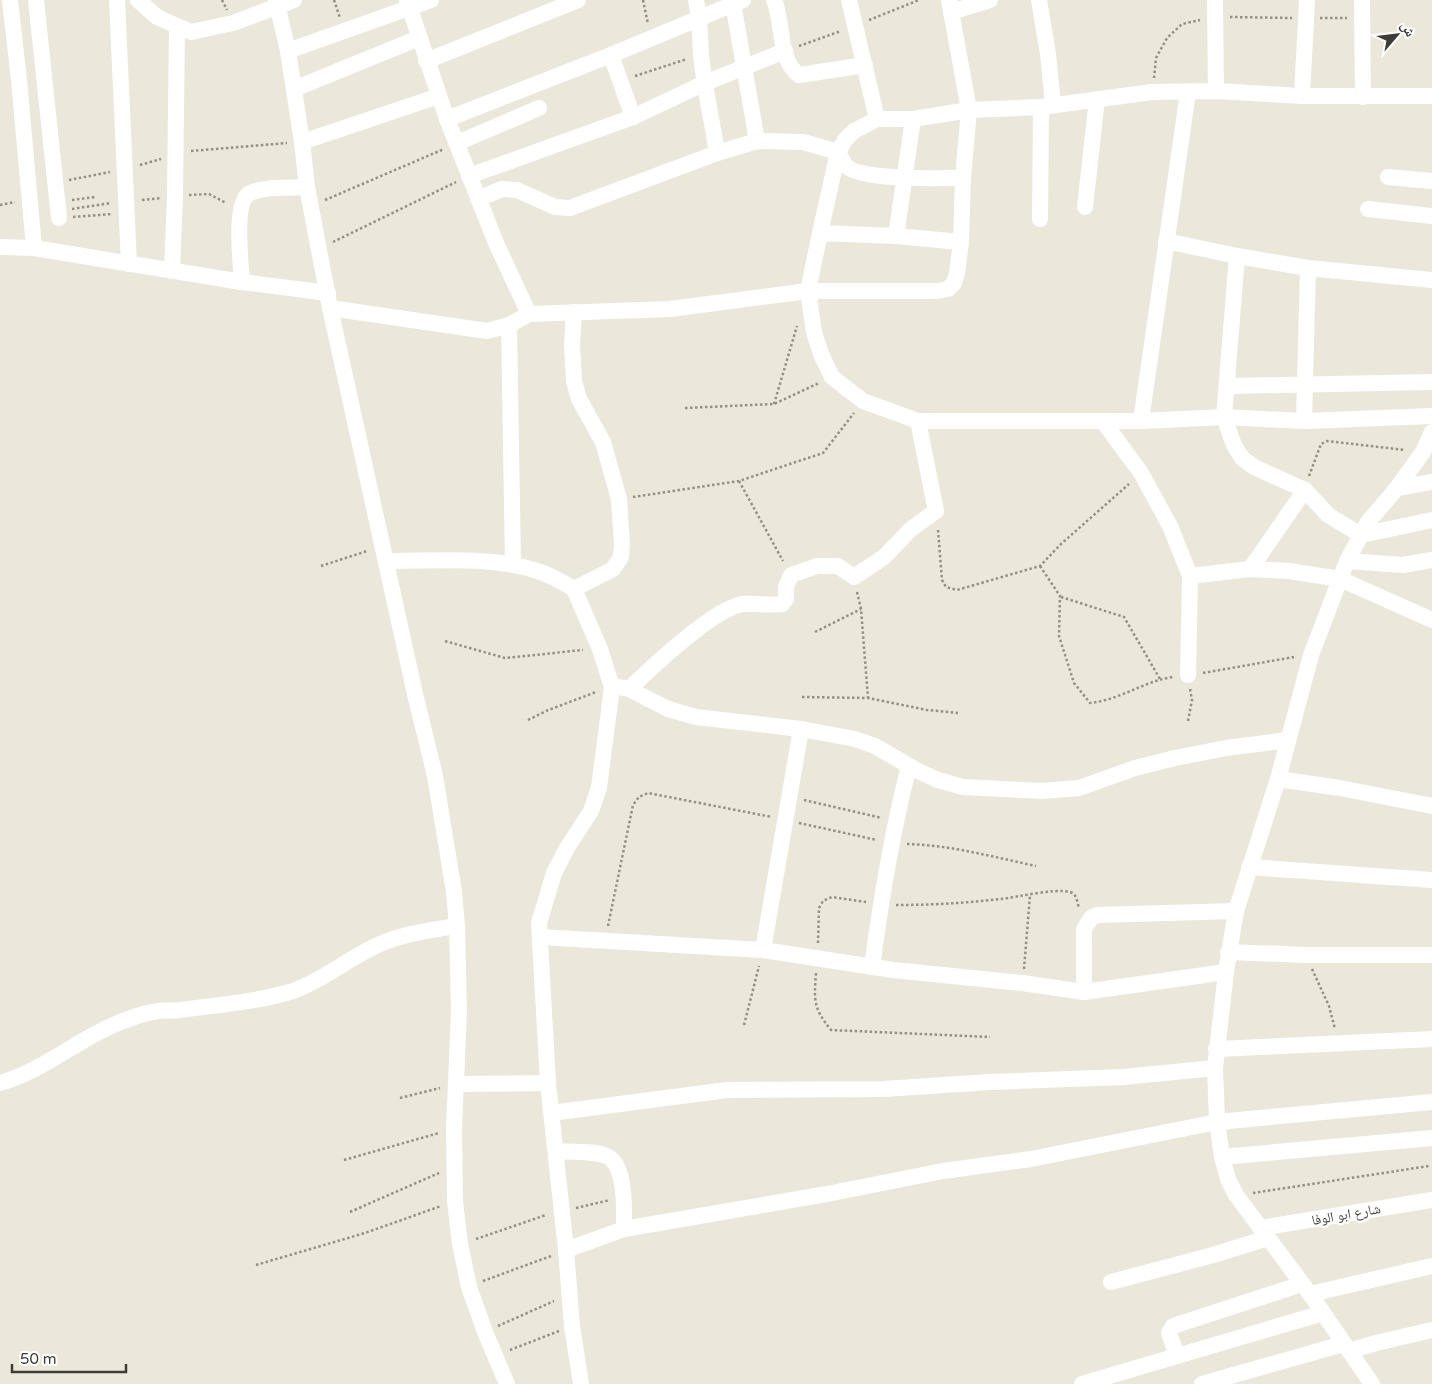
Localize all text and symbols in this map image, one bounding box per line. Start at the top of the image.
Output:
north arrow [1372,10,1422,60]
text: ش [1397,19,1419,40]
street label: شارع ابو الوفا [1310,1200,1382,1230]
scale bar [12,1342,126,1374]
text: 50 m [20,1350,57,1368]

